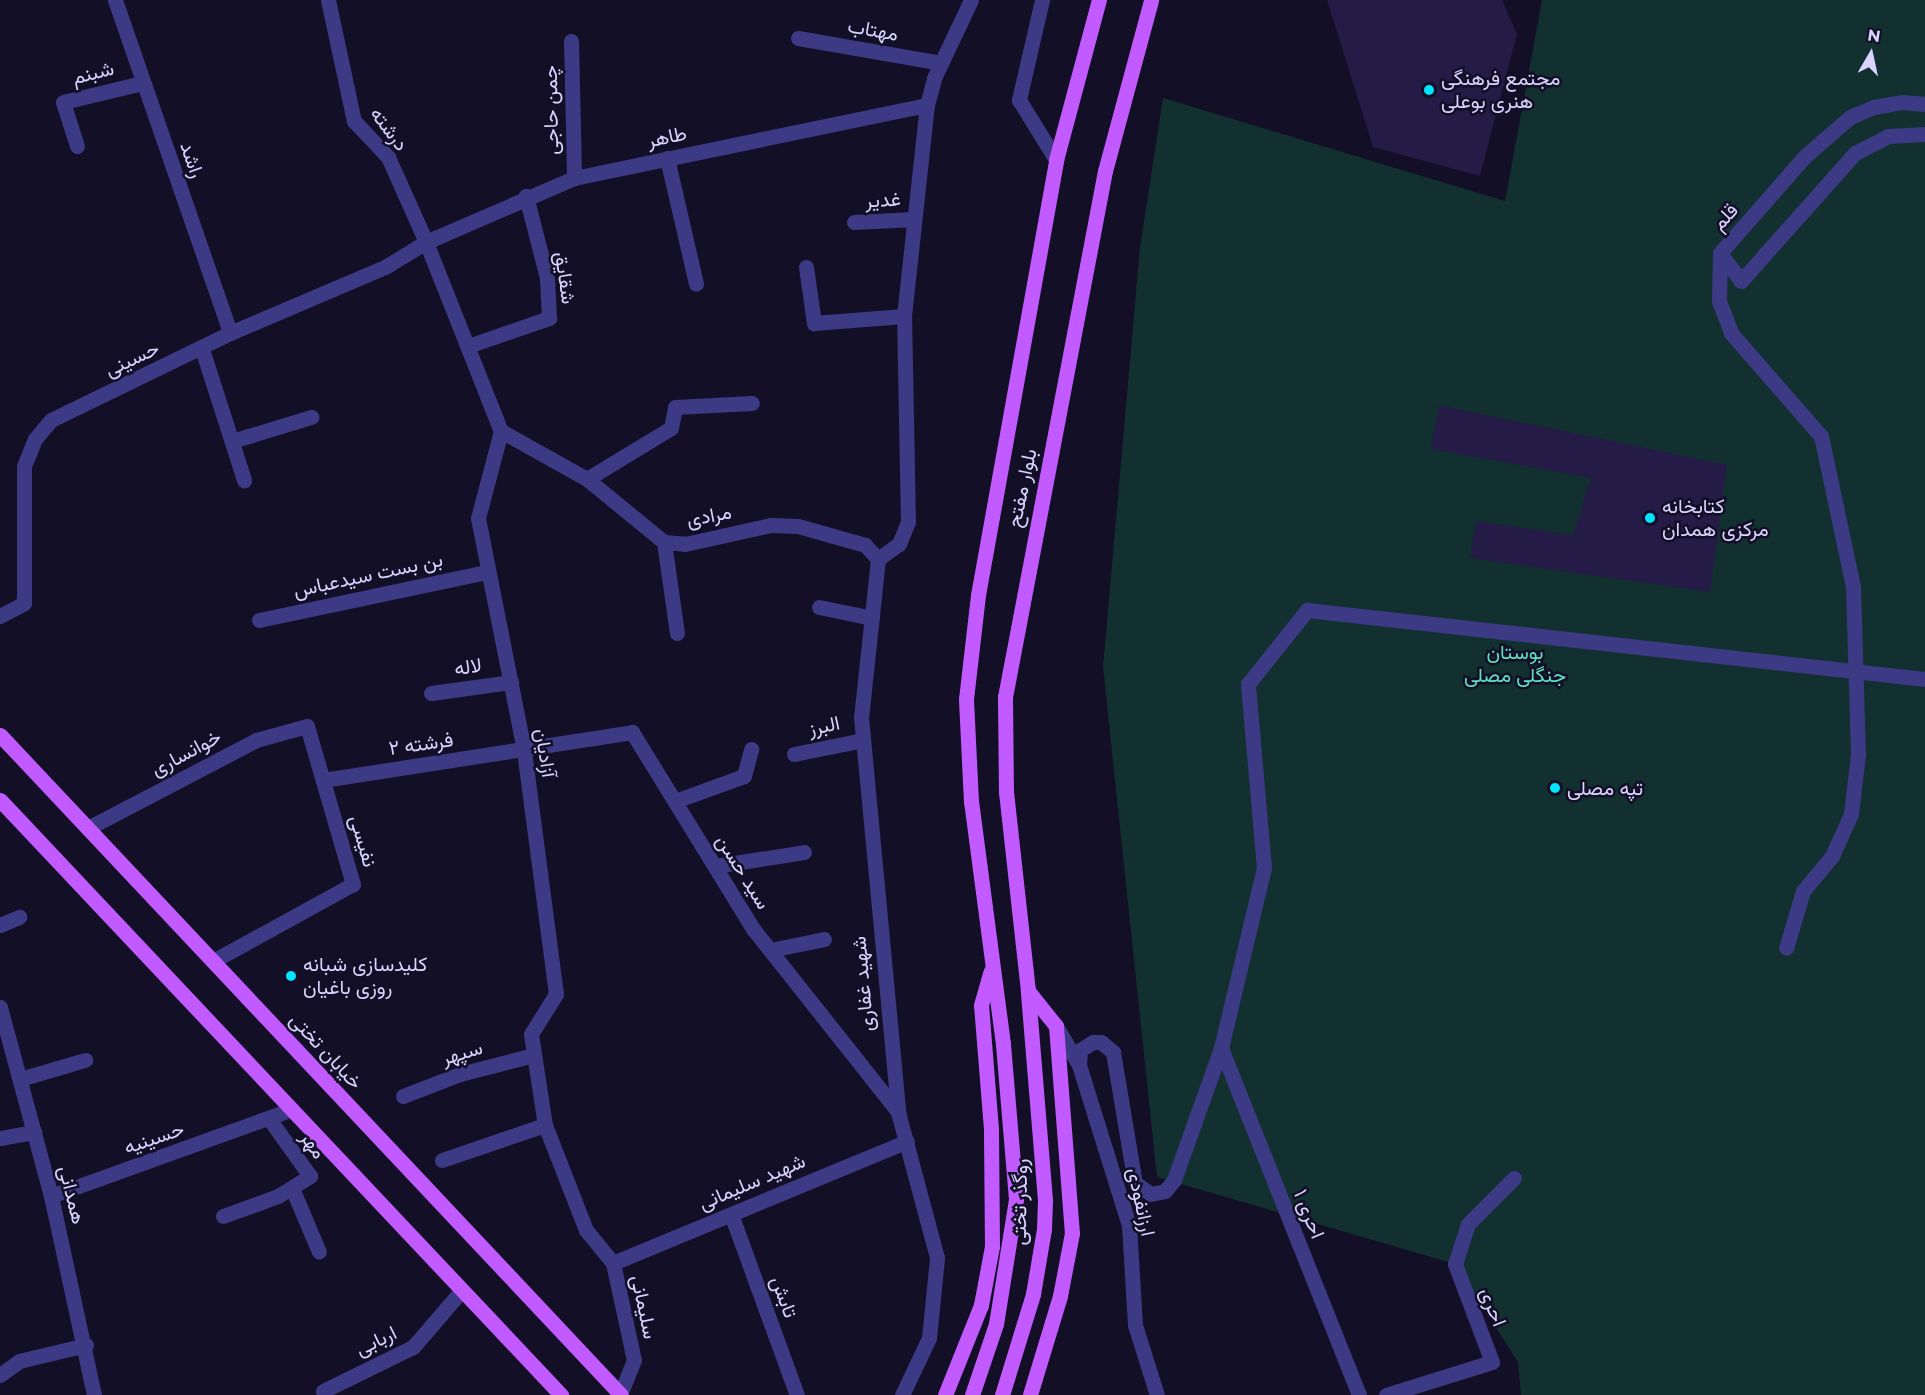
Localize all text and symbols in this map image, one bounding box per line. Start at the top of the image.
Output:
street label: مهتاب [846,14,900,46]
north arrow [1841,24,1901,84]
text: N [1866,25,1882,46]
street label: شبنم [70,56,116,90]
street label: چمن حاجی [538,65,564,155]
place label: مجتمع فرهنگی هنری بوعلی [1441,66,1560,113]
marker: مجتمع فرهنگی هنری بوعلی [1422,83,1436,97]
street label: درشته [365,102,413,156]
street label: طاهر [645,121,689,153]
street label: راشد [175,139,209,181]
street label: غدیر [865,187,901,213]
street label: قلم [1707,199,1743,235]
street label: شقایق [549,250,581,306]
street label: حسینی [101,336,163,382]
street label: بلوار مفتح [1002,447,1042,529]
place label: کتابخانه مرکزی همدان [1662,494,1769,541]
street label: مرادی [684,500,734,532]
marker: کتابخانه مرکزی همدان [1643,511,1657,525]
street label: بن بست سیدعباس [291,547,445,603]
park label: بوستان جنگلی مصلی [1464,641,1566,688]
street label: لاله [453,653,483,681]
street label: البرز [806,711,842,741]
street label: خوانساری [147,725,225,781]
street label: آزادیان [529,727,561,779]
street label: فرشته ۲ [387,728,455,760]
place label: تپه مصلی [1567,776,1643,800]
marker: تپه مصلی [1548,781,1562,795]
street label: نفیسی [344,812,382,870]
street label: سید حسن [711,830,775,914]
street label: شهید غفاری [847,935,879,1033]
place label: کلیدسازی شبانه روزی باغیان [303,952,427,999]
marker: کلیدسازی شبانه روزی باغیان [284,969,298,983]
street label: خیابان تختی [285,1008,367,1094]
street label: سپهر [439,1035,485,1071]
street label: حسینیه [121,1117,187,1159]
street label: مهر [295,1127,331,1163]
street label: شهید سلیمانی [695,1149,809,1215]
street label: روگذر تختی [1007,1158,1033,1246]
street label: همدانی [53,1163,91,1227]
street label: ارزانفودی [1122,1165,1160,1239]
street label: احری ۱ [1288,1186,1330,1242]
street label: سلیمانی [626,1273,662,1341]
street label: تابش [765,1273,803,1321]
street label: احری [1475,1284,1511,1330]
street label: اربابی [351,1321,401,1361]

